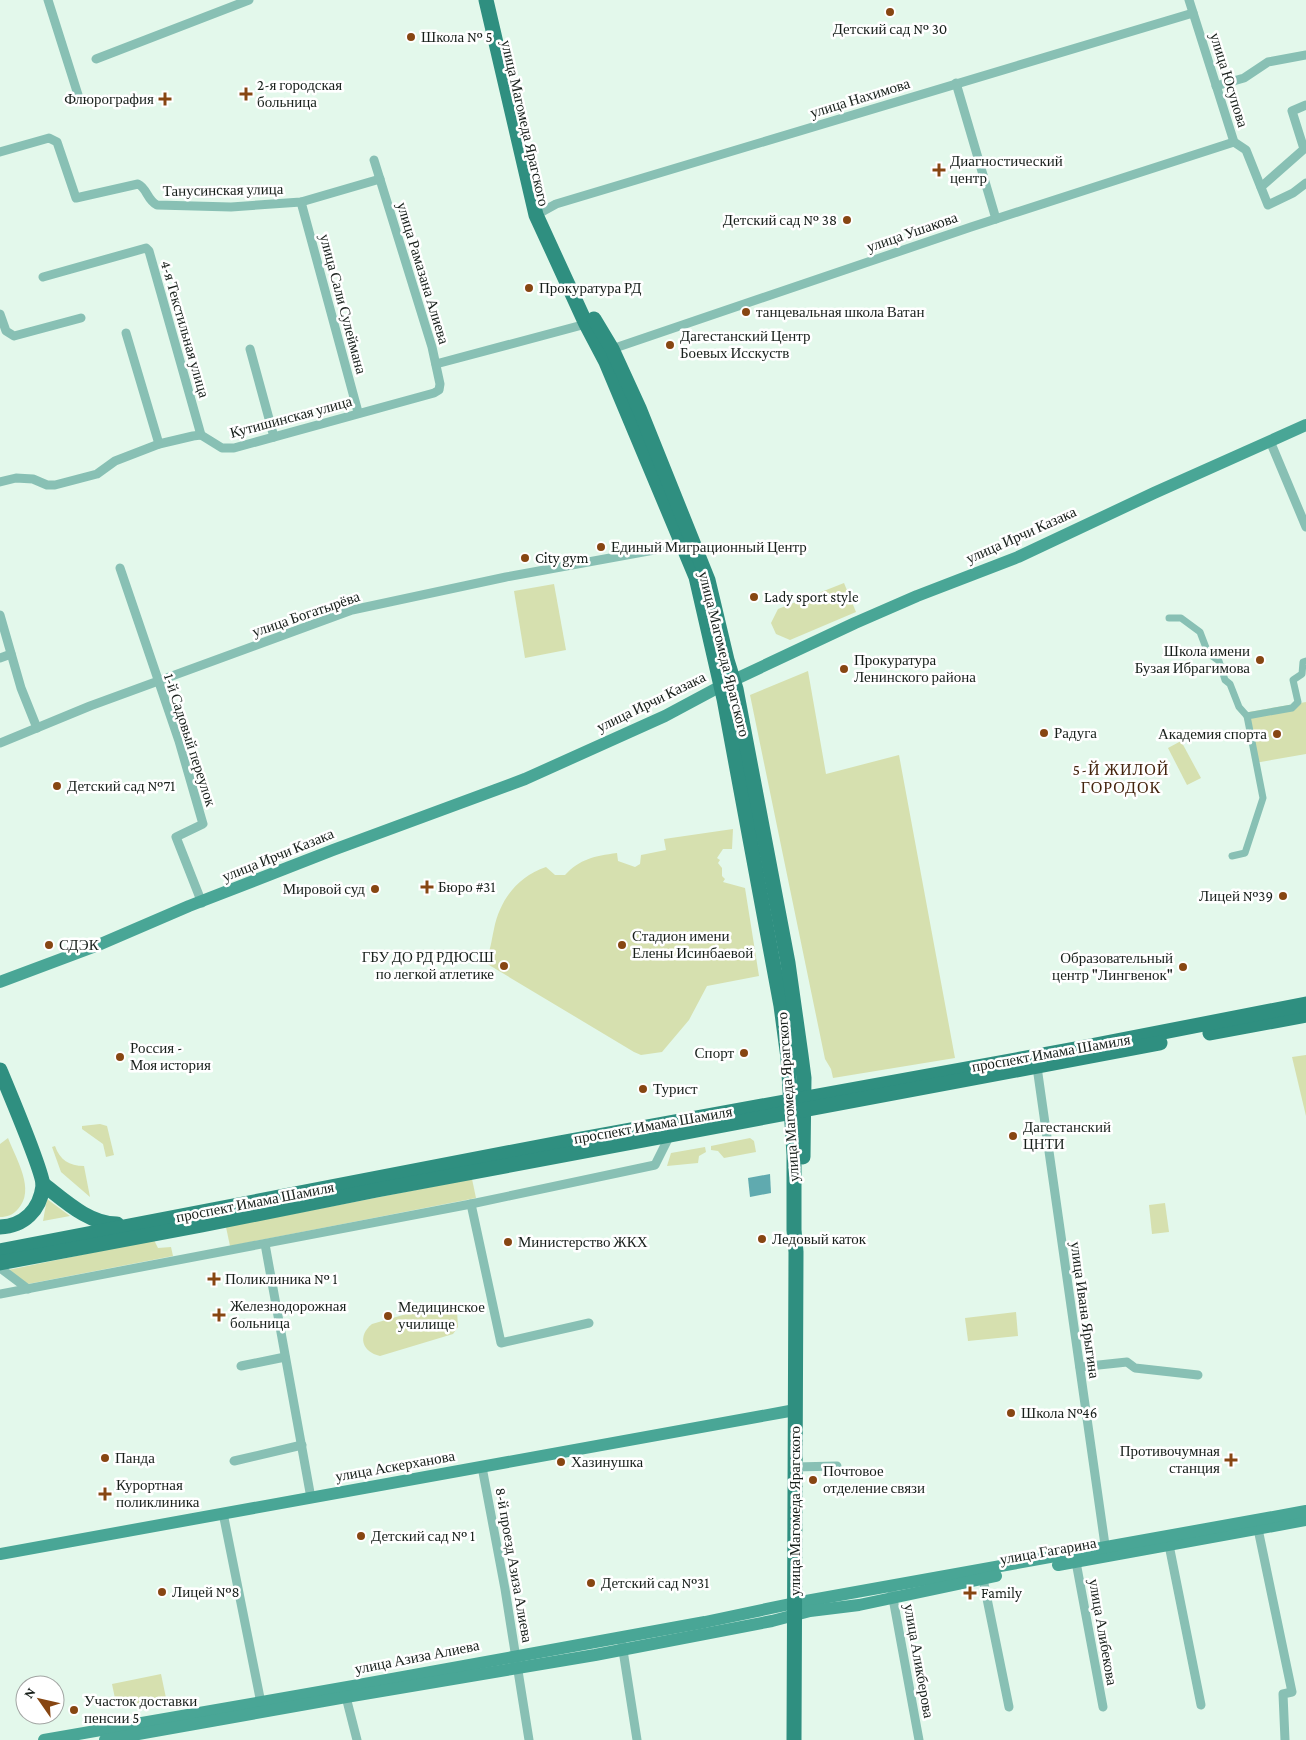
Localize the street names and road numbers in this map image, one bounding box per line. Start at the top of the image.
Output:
street label: улица Юсупова [1207,31,1251,130]
street label: улица Магомеда Ярагского [498,38,552,208]
street label: улица Нахимова [808,75,912,121]
street label: Танусинская улица [162,181,284,199]
street label: улица Рамазана Алиева [394,200,452,346]
street label: улица Ушакова [865,209,960,255]
street label: улица Сали Сулеймана [317,232,369,376]
street label: 4-я Текстильная улица [158,259,212,400]
street label: Кутишинская улица [228,393,354,441]
street label: улица Ирчи Казака [963,503,1079,567]
street label: улица Магомеда Ярагского [696,570,752,738]
street label: улица Богатырёва [250,588,362,640]
street label: улица Ирчи Казака [594,669,708,735]
street label: 1-й Садовый переулок [161,672,219,809]
street label: улица Ирчи Казака [220,825,336,885]
street label: улица Магомеда Ярагского [774,1012,802,1182]
street label: проспект Имама Шамиля [971,1031,1132,1075]
street label: проспект Имама Шамиля [573,1103,734,1147]
street label: проспект Имама Шамиля [175,1179,335,1225]
street label: улица Ивана Ярыгина [1067,1240,1103,1380]
street label: улица Магомеда Ярагского [787,1426,803,1596]
street label: улица Аскерханова [334,1448,456,1484]
street label: 8-й проезд Азиза Алиева [492,1486,536,1644]
street label: улица Гагарина [998,1535,1098,1567]
street label: улица Алибекова [1086,1578,1120,1687]
street label: улица Аликберова [901,1603,937,1720]
street label: улица Азиза Алиева [353,1637,481,1677]

